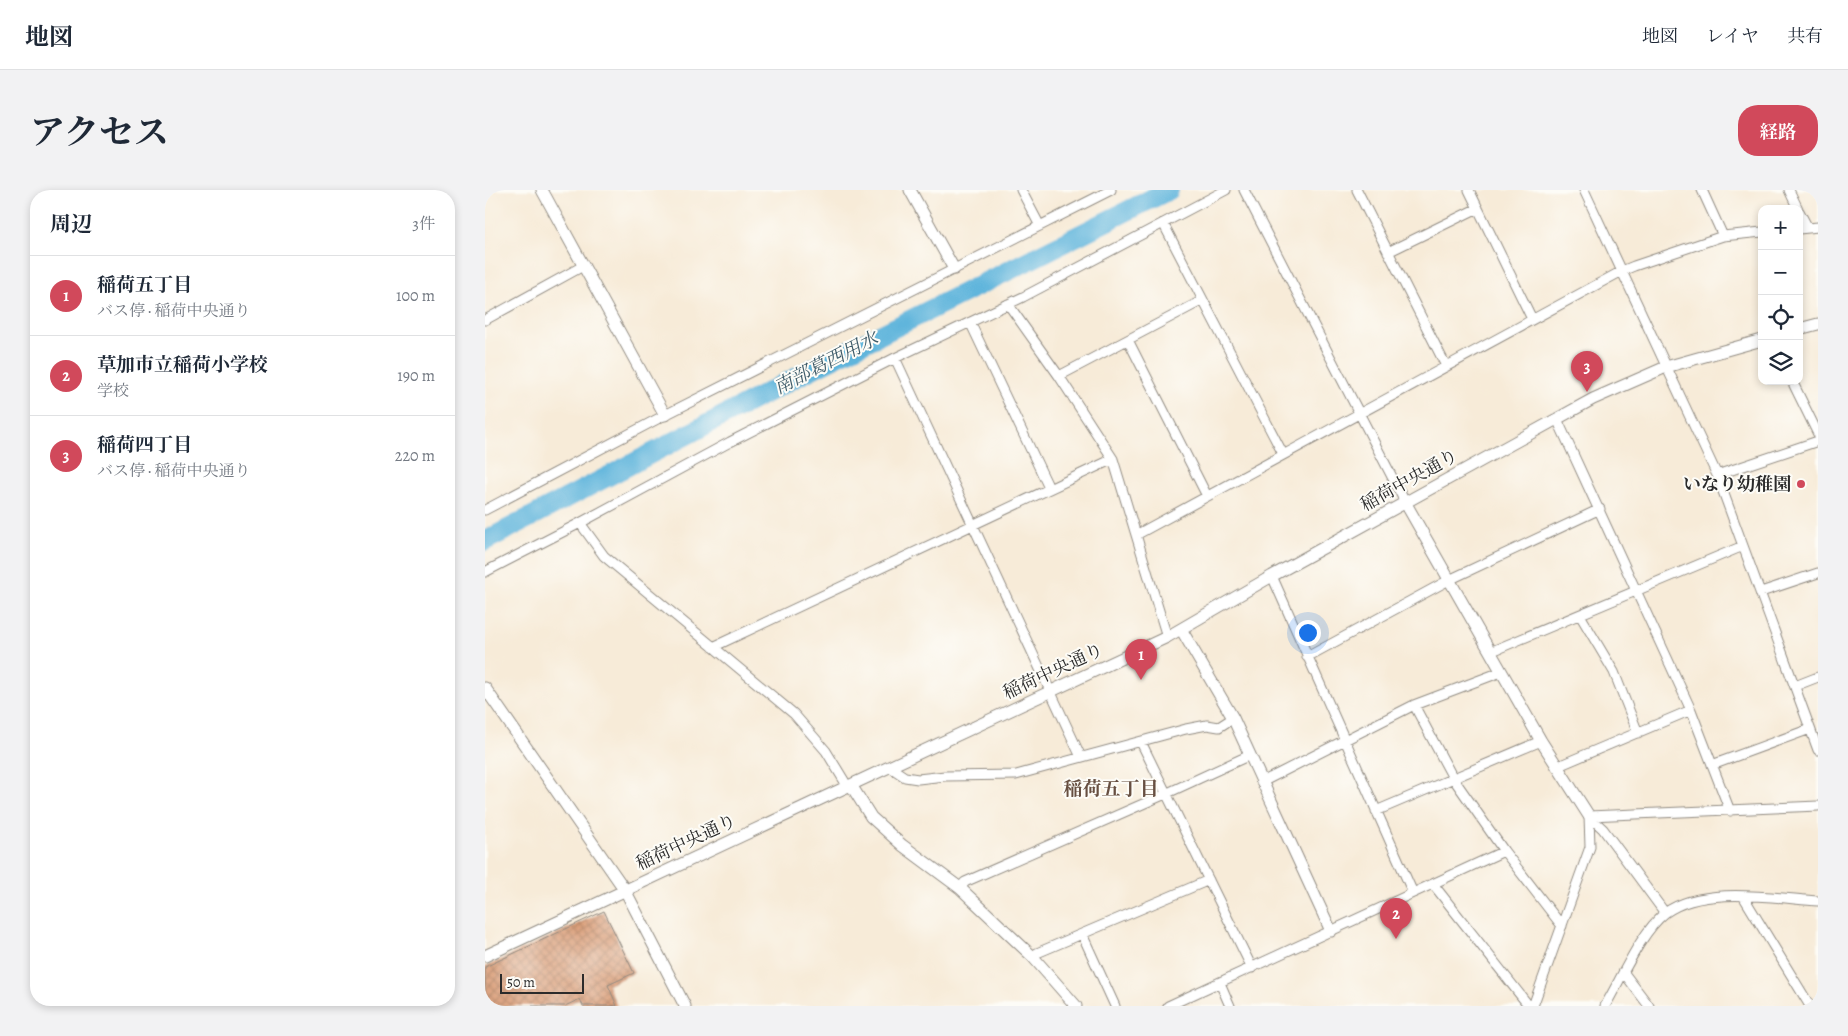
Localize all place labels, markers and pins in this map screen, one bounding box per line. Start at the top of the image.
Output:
pin: 3 [1571,351,1603,392]
place label: いなり幼稚園 [1683,472,1791,496]
marker: いなり幼稚園 [1795,478,1807,490]
pin: 1 [1125,639,1157,680]
pin: 2 [1380,898,1412,939]

